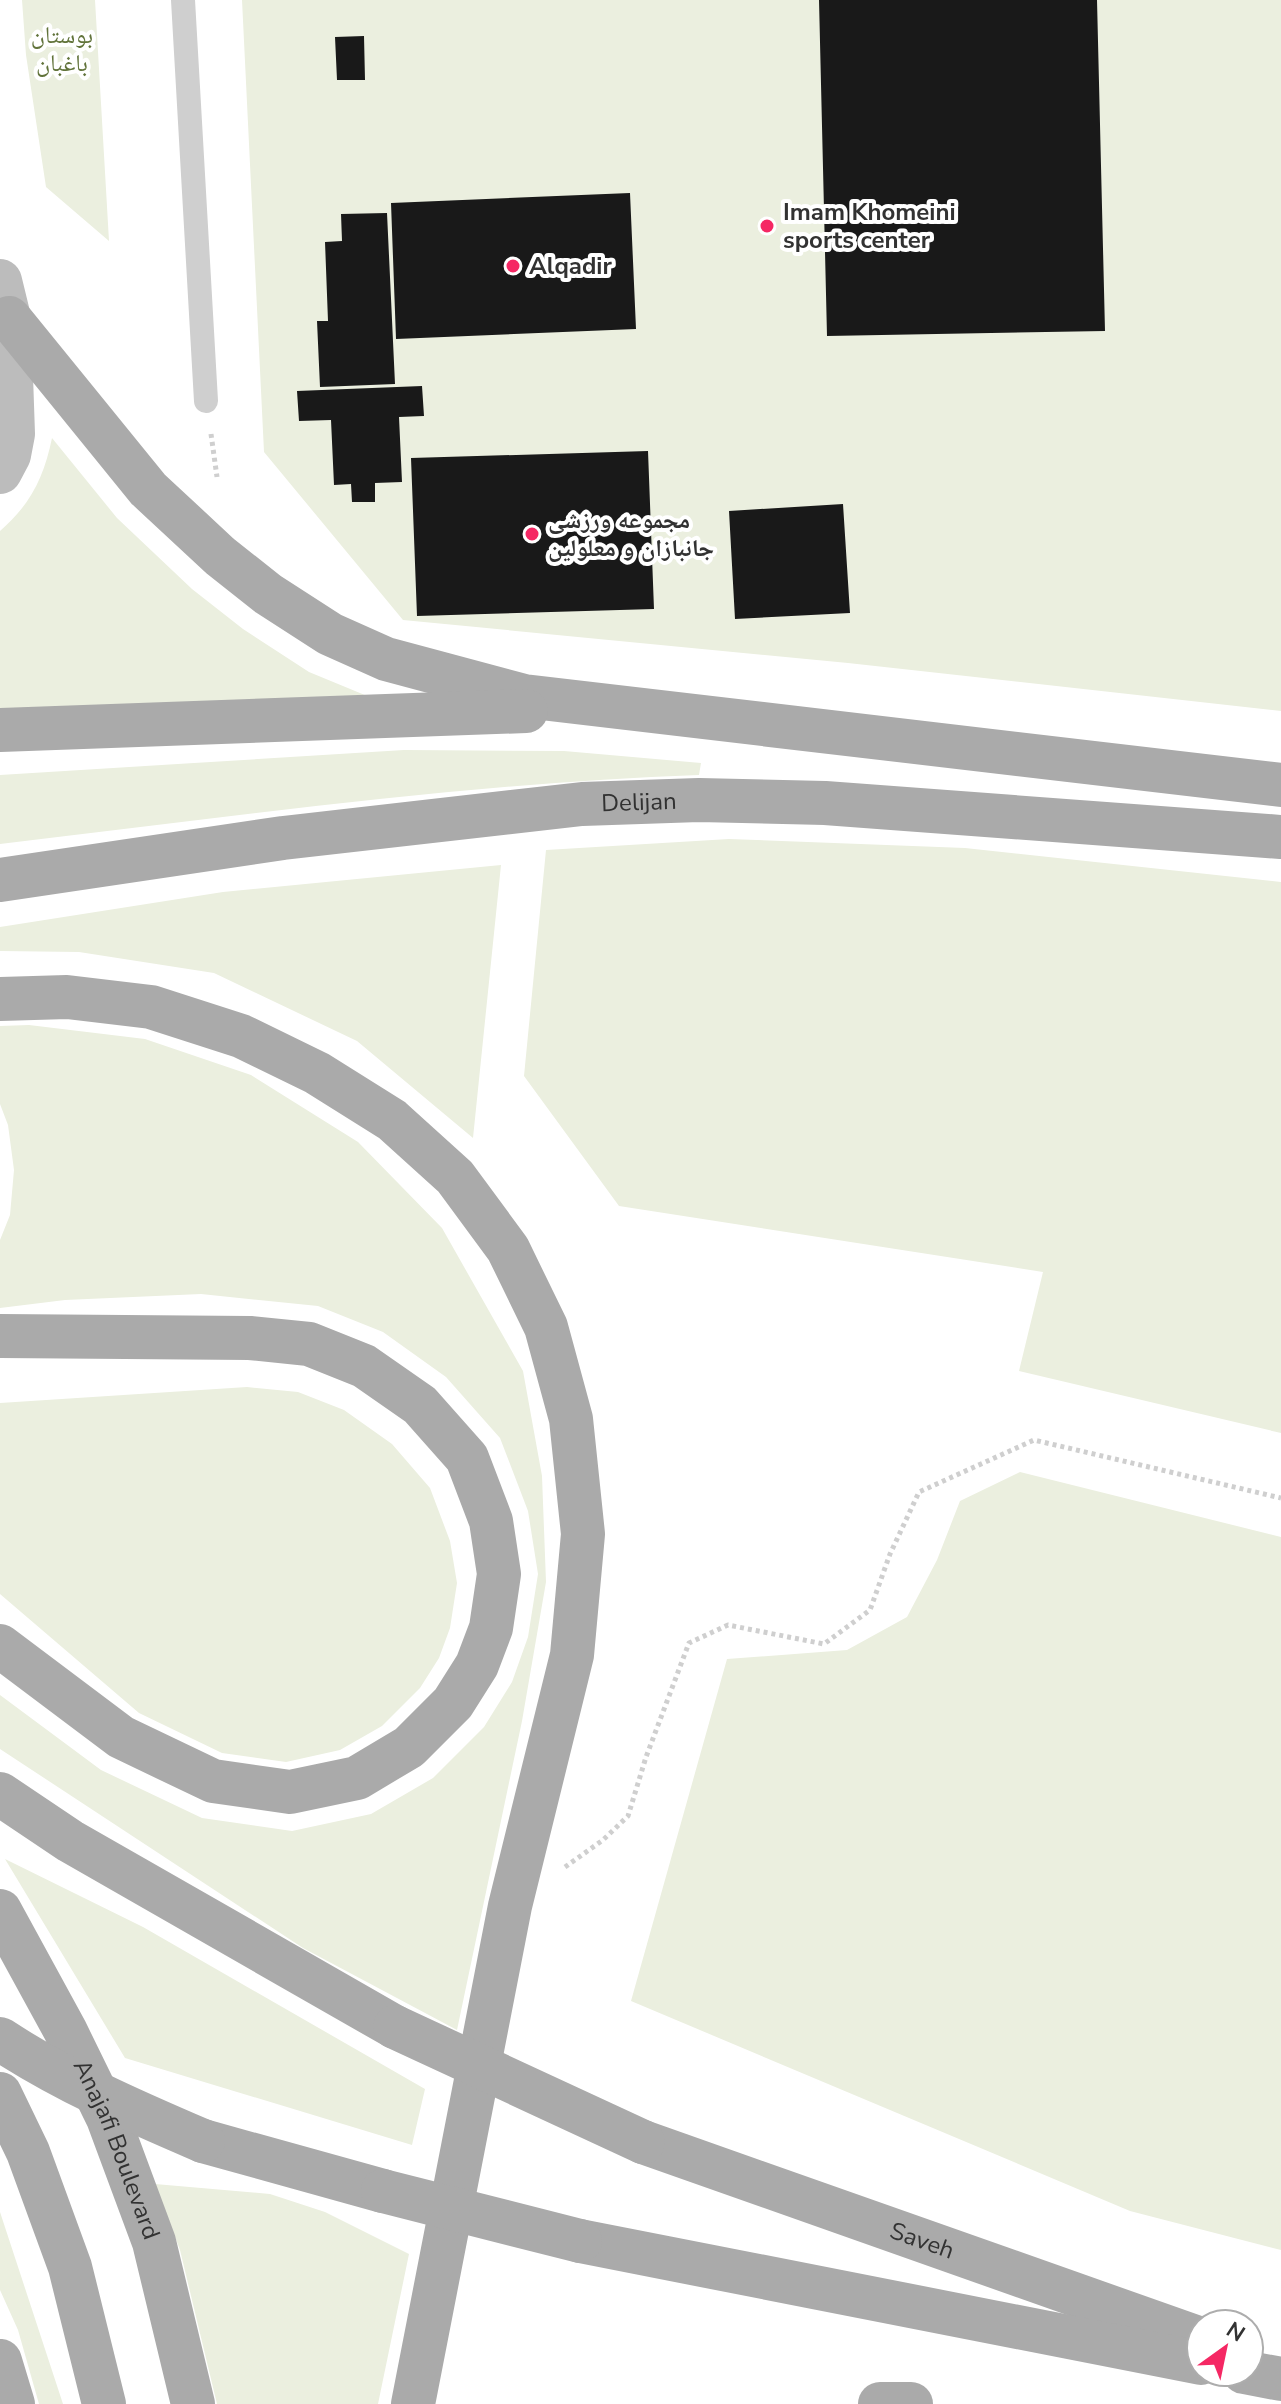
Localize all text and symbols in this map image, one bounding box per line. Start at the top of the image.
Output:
park label: بوستان باغبان [31,19,93,79]
place label: Imam Khomeini sports center [783,196,956,256]
marker: Imam Khomeini sports center [758,217,776,235]
place label: Alqadir [529,250,612,282]
marker: Alqadir [504,257,522,275]
place label: مجموعه ورزشی جانبازان و معلولین [548,504,714,564]
marker: مجموعه ورزشی جانبازان و معلولین [523,525,541,543]
street label: Delijan [601,785,677,819]
street label: Anajafi Boulevard [66,2054,168,2244]
street label: Saveh [886,2214,959,2267]
north arrow [1185,2308,1265,2388]
text: N [1220,2315,1250,2349]

